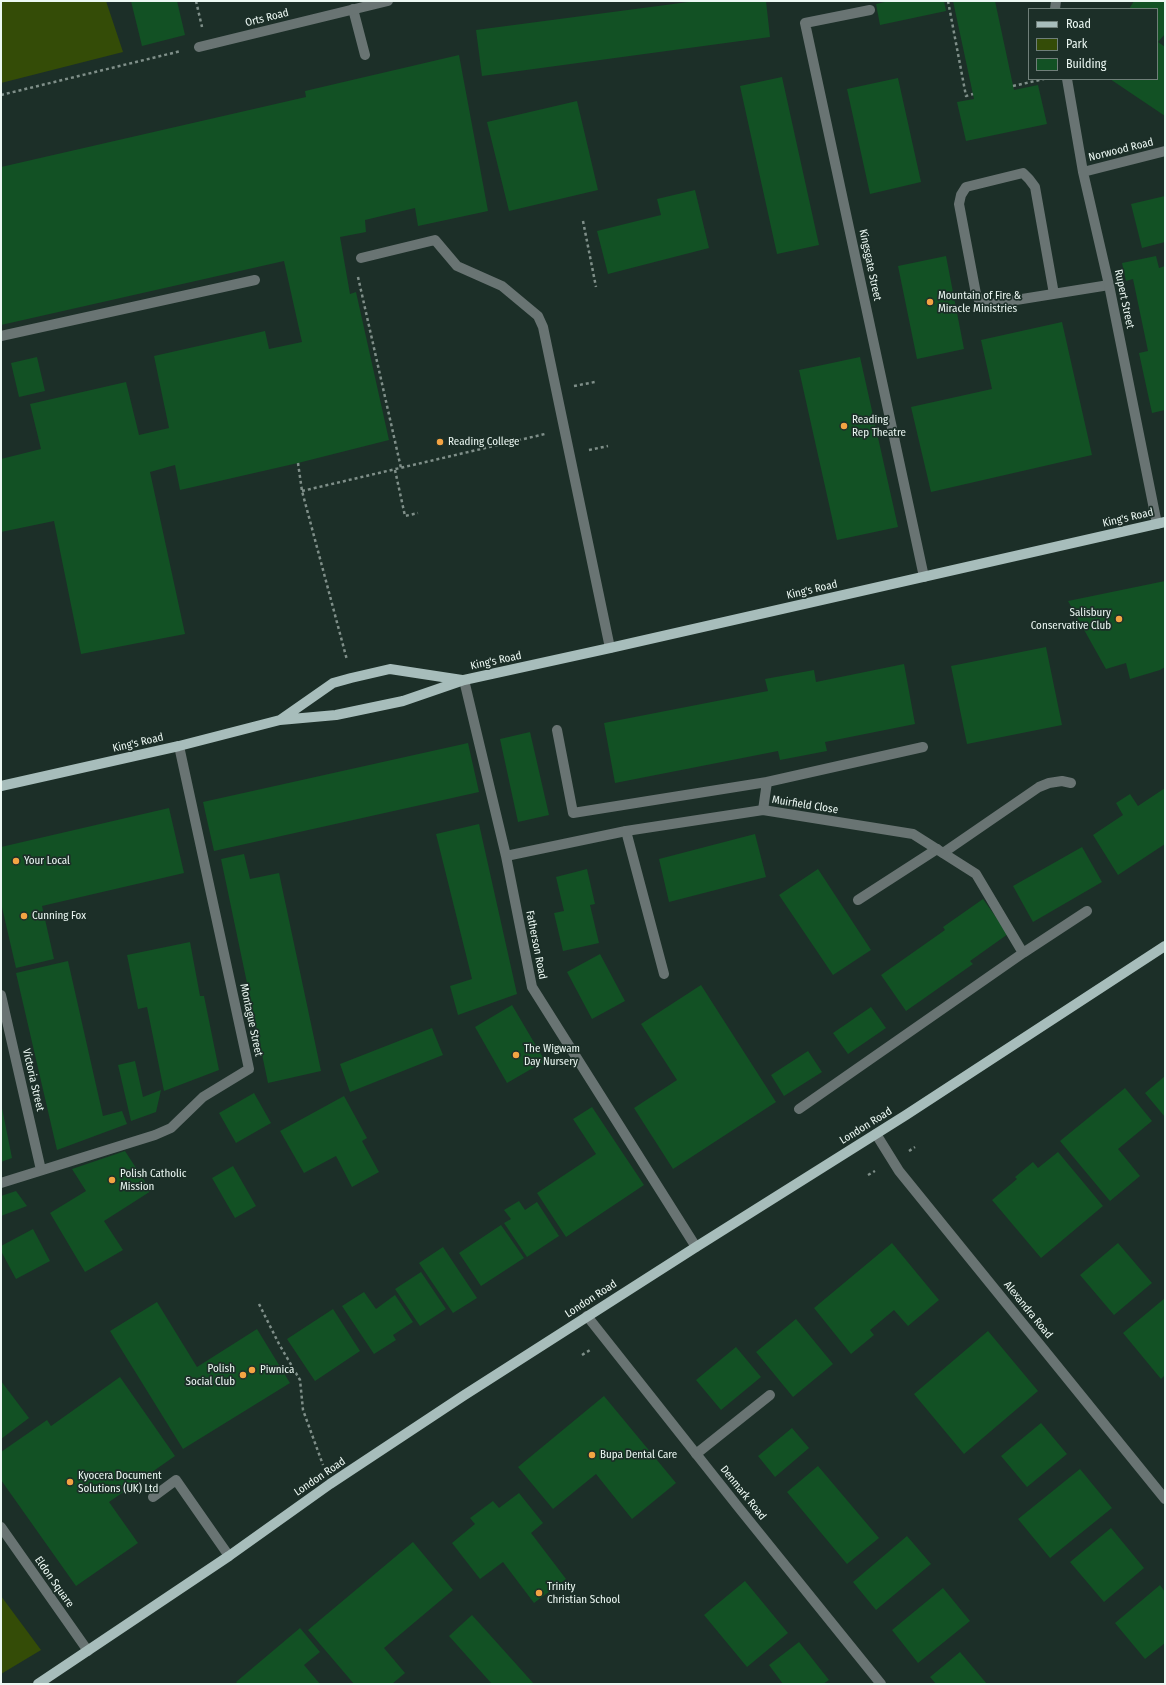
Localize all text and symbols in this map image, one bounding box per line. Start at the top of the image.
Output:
street label: Orts Road [244,6,290,30]
legend [1028,8,1158,80]
text: Road [1066,17,1091,31]
text: Park [1066,37,1087,51]
text: Building [1066,57,1106,71]
street label: Norwood Road [1087,136,1155,164]
street label: Kingsgate Street [856,228,884,302]
street label: Rupert Street [1111,268,1137,330]
place label: Mountain of Fire & Miracle Ministries [938,289,1021,315]
marker: Mountain of Fire & Miracle Ministries [925,297,935,307]
place label: Reading Rep Theatre [852,413,906,439]
marker: Reading Rep Theatre [839,421,849,431]
place label: Reading College [448,435,520,449]
marker: Reading College [435,437,445,447]
street label: King's Road [1101,506,1155,530]
street label: King's Road [785,578,839,602]
place label: Salisbury Conservative Club [1031,606,1111,632]
marker: Salisbury Conservative Club [1114,614,1124,624]
street label: King's Road [469,649,523,673]
street label: King's Road [111,731,165,755]
street label: Muirfield Close [771,793,839,817]
place label: Your Local [24,854,70,868]
marker: Your Local [11,856,21,866]
place label: Cunning Fox [32,909,86,923]
street label: Fatherson Road [523,910,549,980]
marker: Cunning Fox [19,911,29,921]
street label: Montague Street [237,982,265,1058]
place label: The Wigwam Day Nursery [524,1042,580,1068]
street label: Victoria Street [19,1047,47,1113]
marker: The Wigwam Day Nursery [511,1050,521,1060]
street label: London Road [837,1105,895,1147]
place label: Polish Catholic Mission [120,1167,186,1193]
marker: Polish Catholic Mission [107,1175,117,1185]
street label: London Road [563,1277,619,1321]
street label: Alexandra Road [1001,1279,1055,1341]
place label: Polish Social Club [186,1362,235,1388]
place label: Piwnica [260,1363,294,1377]
marker: Piwnica [247,1365,257,1375]
marker: Polish Social Club [238,1370,248,1380]
place label: Bupa Dental Care [600,1448,677,1462]
marker: Bupa Dental Care [587,1450,597,1460]
street label: London Road [292,1455,348,1499]
street label: Denmark Road [717,1463,769,1523]
place label: Kyocera Document Solutions (UK) Ltd [78,1469,162,1495]
marker: Kyocera Document Solutions (UK) Ltd [65,1477,75,1487]
street label: Eldon Square [32,1554,76,1610]
place label: Trinity Christian School [547,1580,620,1606]
marker: Trinity Christian School [534,1588,544,1598]

